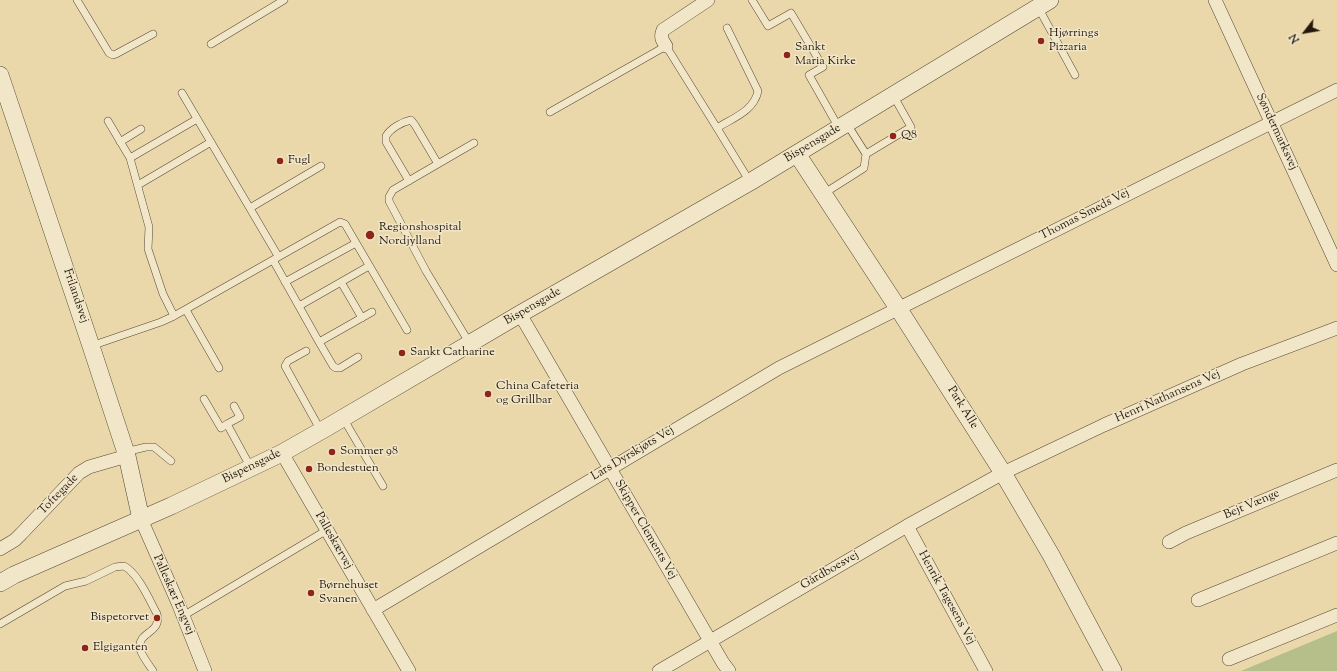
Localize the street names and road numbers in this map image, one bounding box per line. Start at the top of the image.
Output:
street label: Søndermarksvej [1252,91,1300,173]
street label: Bispensgade [782,122,844,166]
street label: Thomas Smeds Vej [1038,186,1132,244]
street label: Frilandsvej [59,267,91,325]
street label: Bispensgade [502,285,564,329]
street label: Henri Nathansens Vej [1113,367,1223,427]
street label: Park Alle [943,384,981,432]
street label: Lars Dyrskjøts Vej [589,424,677,484]
street label: Bispensgade [220,447,284,487]
street label: Toftegade [36,472,82,518]
street label: Skipper Clements Vej [611,478,679,582]
street label: Bejt Vænge [1222,487,1282,523]
street label: Palleskærvej [311,510,355,572]
street label: Henrik Tagesens Vej [914,548,978,648]
street label: Gårdboesvej [798,549,862,593]
street label: Palleskær Engvej [149,553,197,637]

